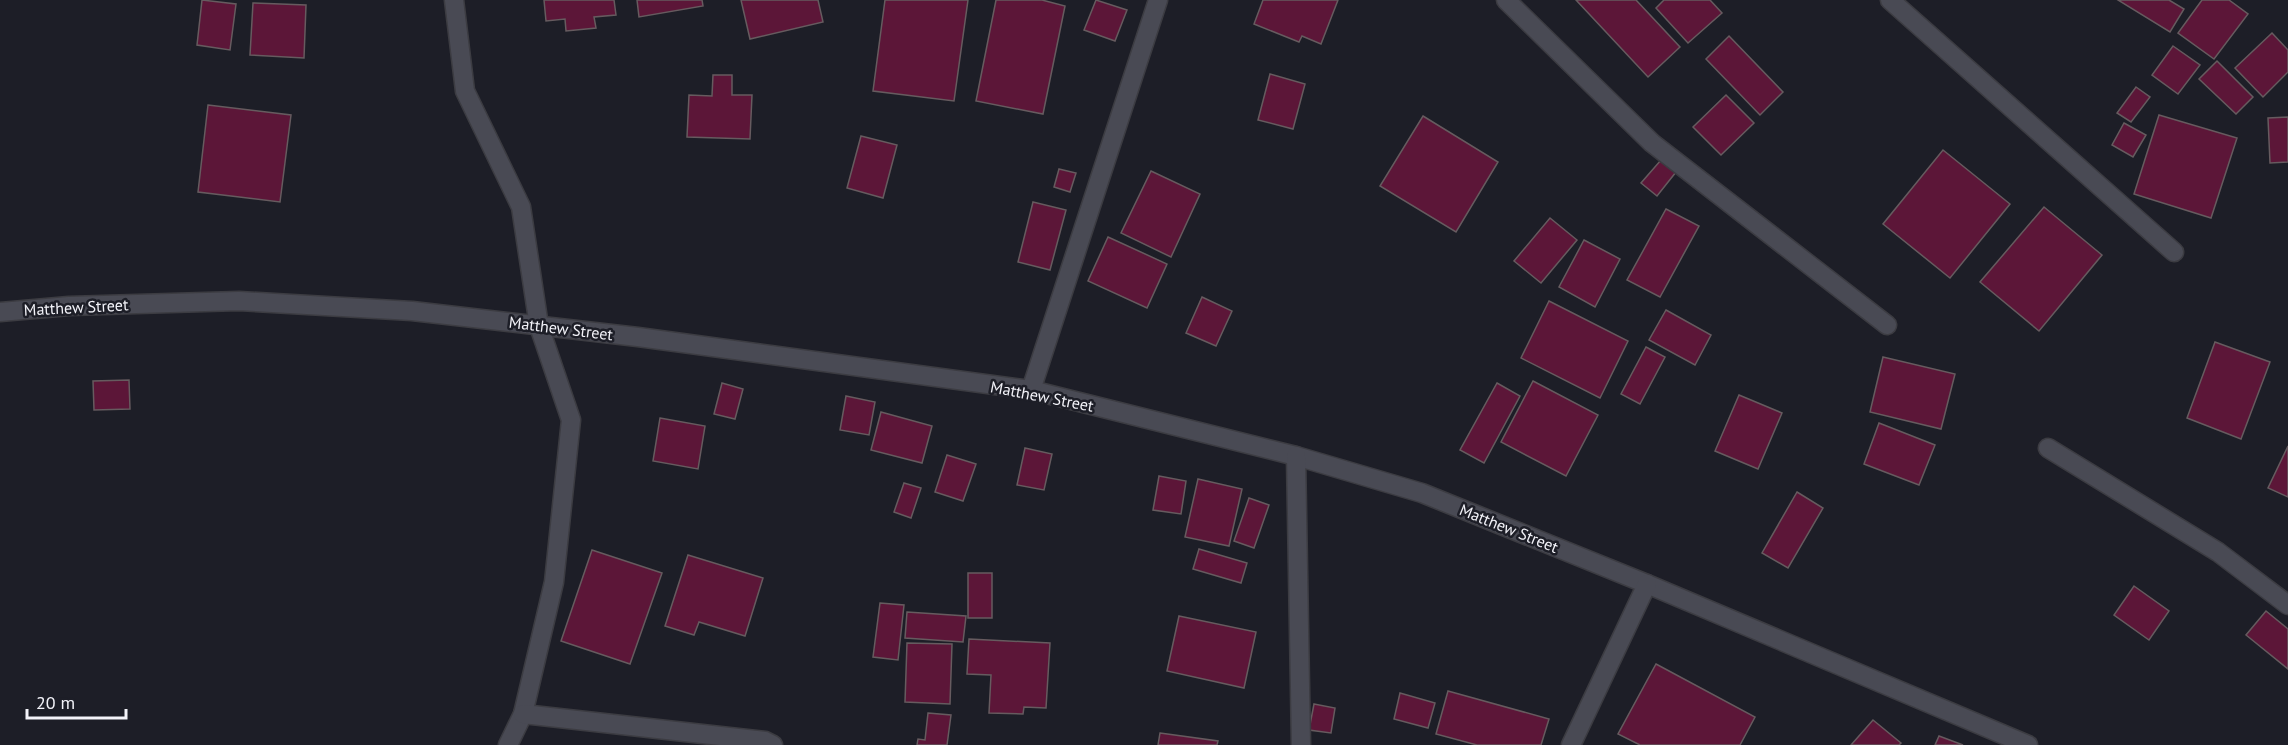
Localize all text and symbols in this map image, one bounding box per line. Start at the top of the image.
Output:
street label: Matthew Street [23,294,129,320]
street label: Matthew Street [508,312,615,344]
street label: Matthew Street [989,376,1096,416]
street label: Matthew Street [1457,499,1562,557]
scale bar [27,682,126,720]
text: 20 m [36,691,75,714]

